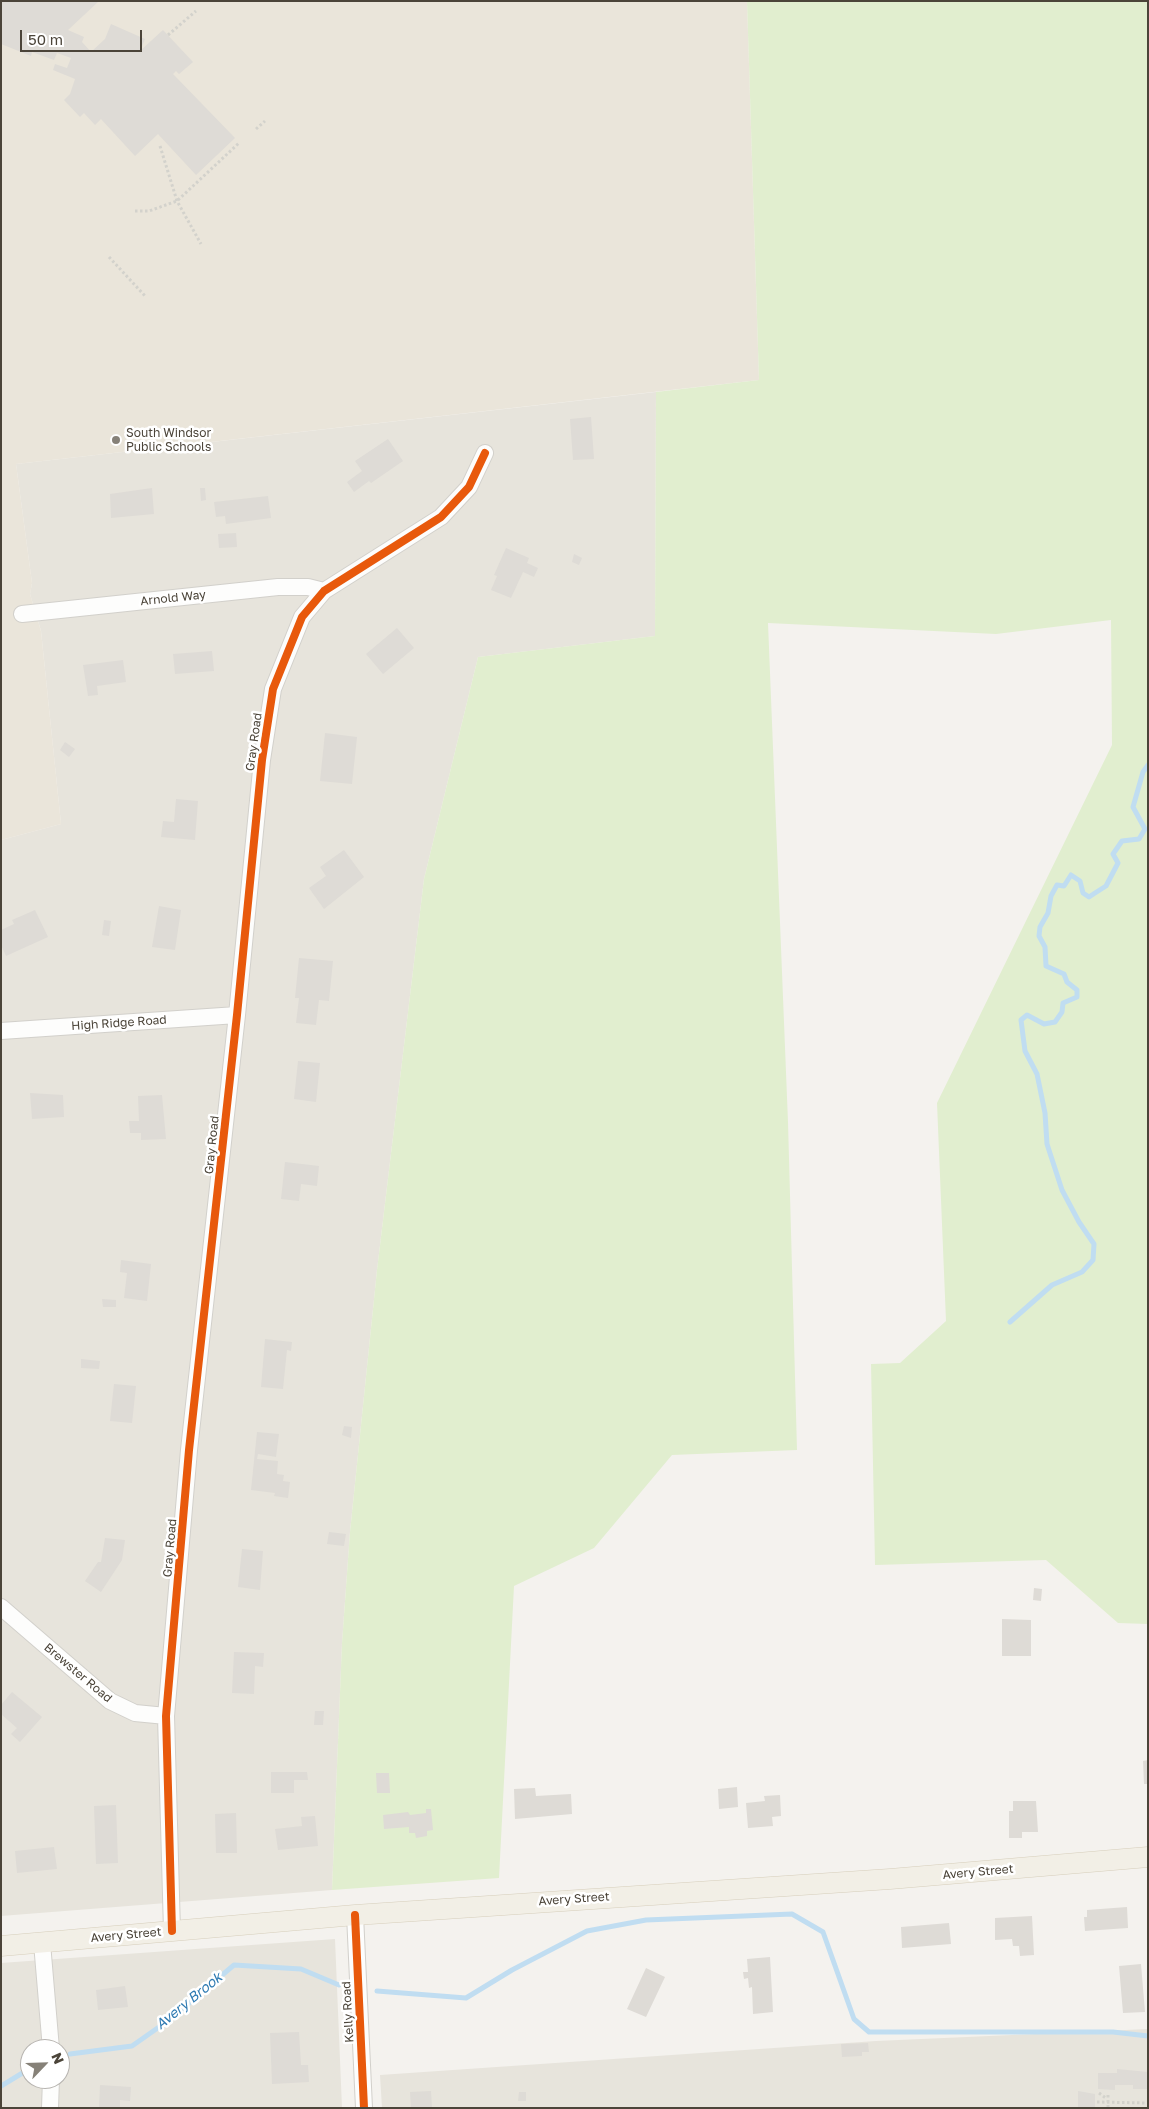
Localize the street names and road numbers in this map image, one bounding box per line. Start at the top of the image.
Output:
street label: Arnold Way [140,587,206,609]
street label: Gray Road [243,712,265,772]
street label: High Ridge Road [71,1012,167,1034]
street label: Gray Road [202,1115,222,1175]
street label: Gray Road [160,1518,180,1578]
street label: Brewster Road [41,1640,115,1706]
street label: Avery Street [942,1862,1014,1882]
street label: Avery Street [538,1889,610,1909]
street label: Avery Street [90,1925,162,1945]
street label: Kelly Road [339,1981,357,2043]

